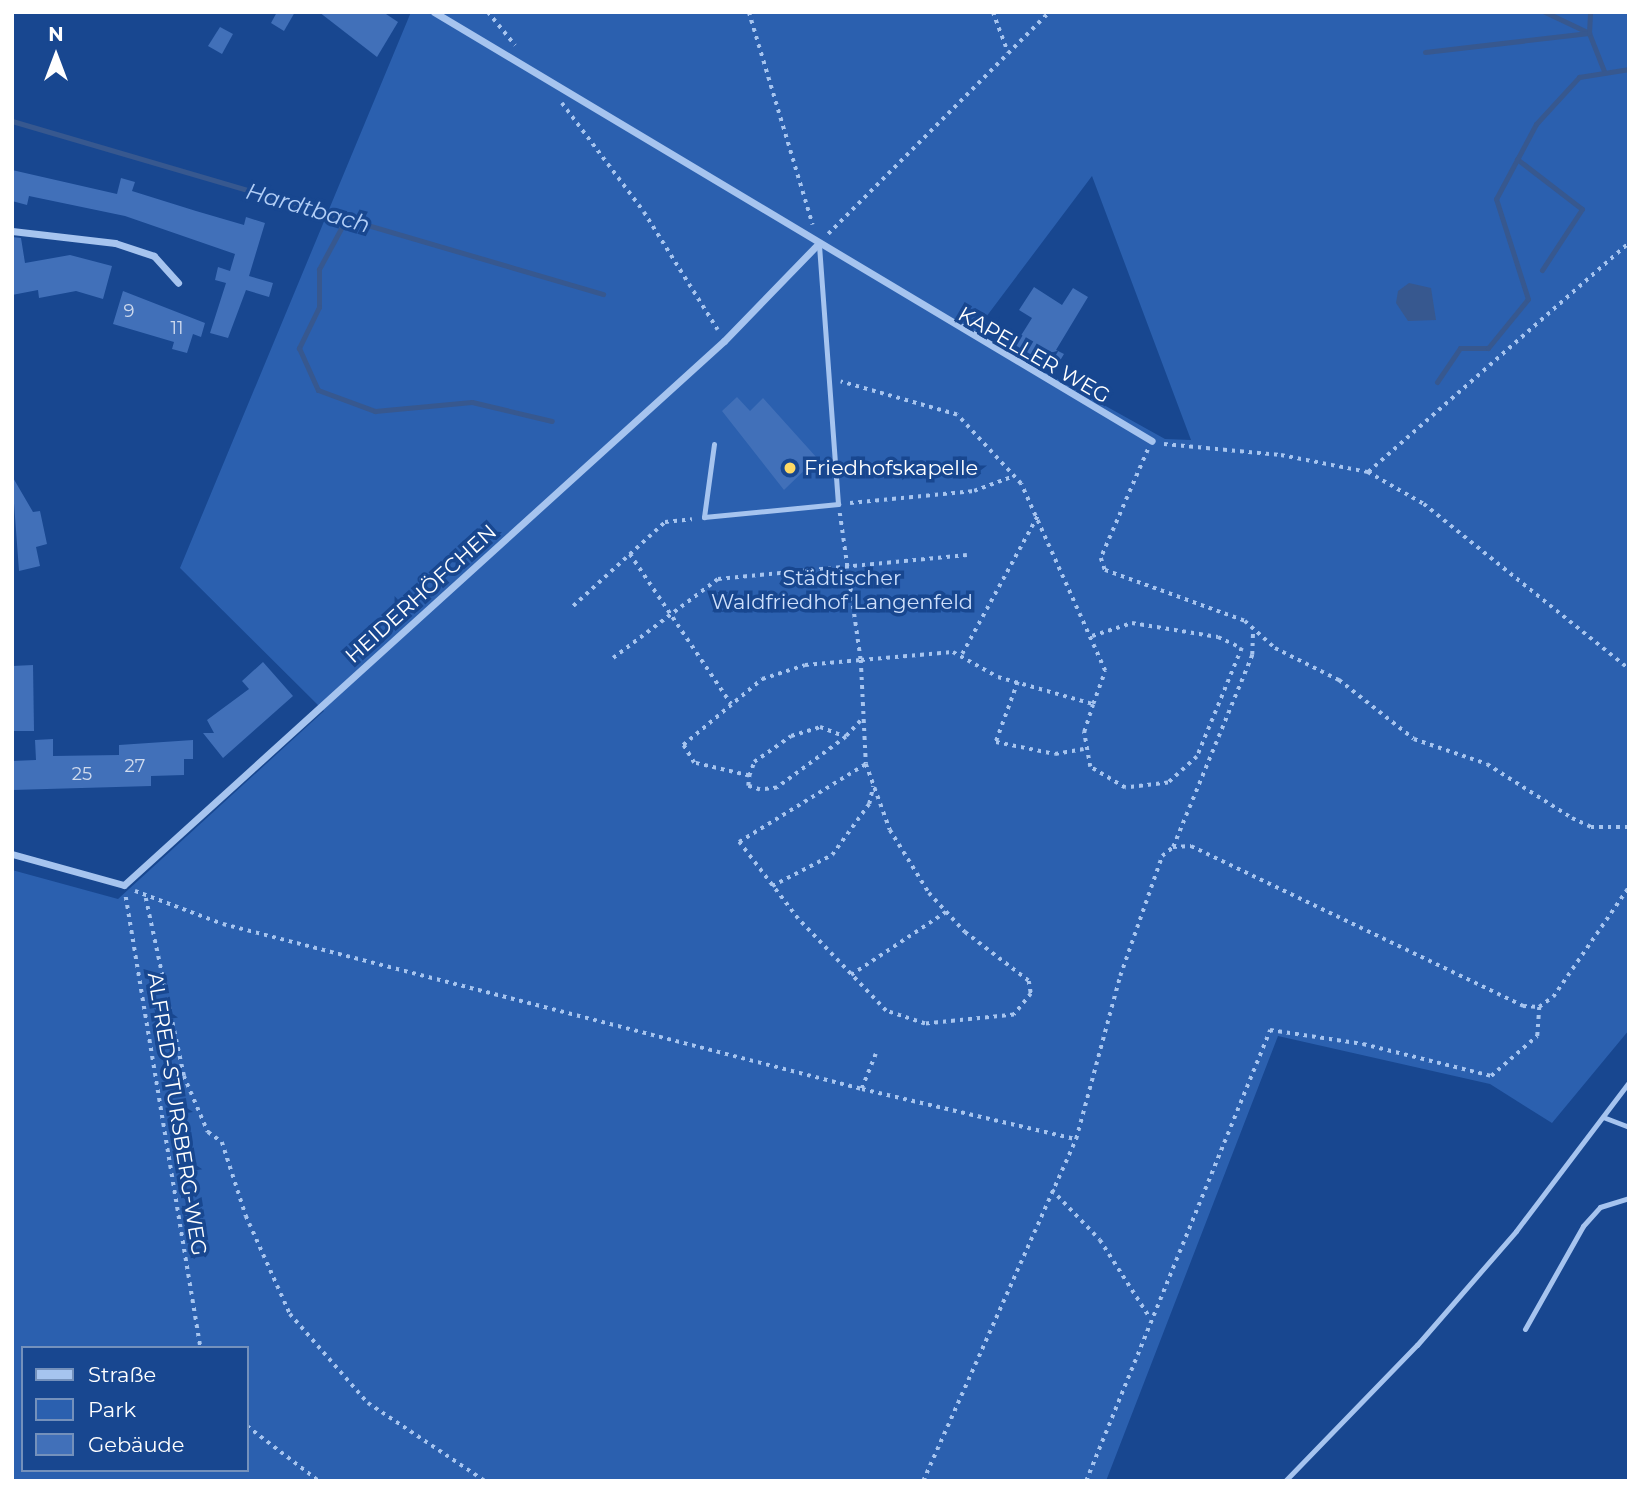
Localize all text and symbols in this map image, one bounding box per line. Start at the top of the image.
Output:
north arrow [21,21,91,91]
text: N [48,23,64,46]
water label: Hardtbach [243,177,373,239]
house number: 9 [124,300,134,322]
street label: KAPELLER WEG [954,301,1114,409]
house number: 11 [171,317,183,339]
place label: Friedhofskapelle [804,455,978,481]
marker: Friedhofskapelle [782,460,798,476]
street label: HEIDERHÖFCHEN [340,519,502,669]
park label: Städtischer Waldfriedhof Langenfeld [711,565,973,615]
house number: 27 [125,755,145,777]
house number: 25 [72,763,92,785]
street label: ALFRED-STURSBERG-WEG [142,971,212,1257]
legend [21,1346,248,1472]
text: Straße [88,1362,156,1387]
text: Park [88,1397,136,1422]
text: Gebäude [88,1432,185,1457]

